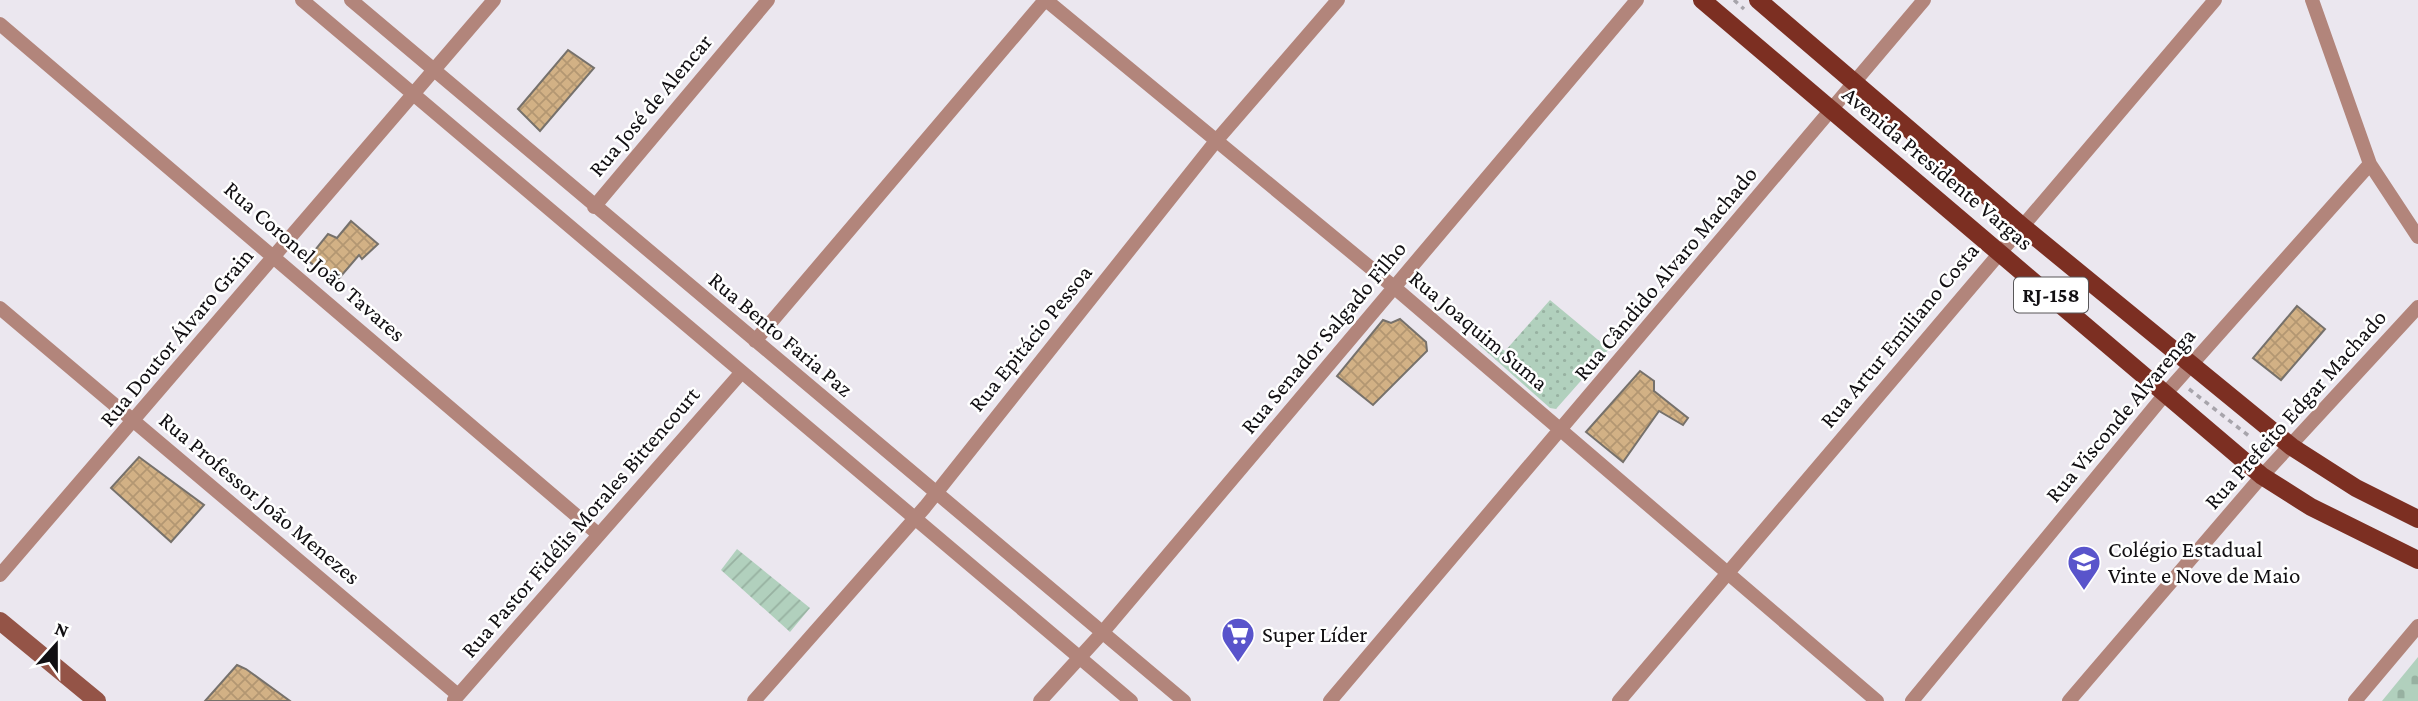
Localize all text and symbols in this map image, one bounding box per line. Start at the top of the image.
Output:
street label: Rua José de Alencar [583,29,717,181]
street label: Avenida Presidente Vargas [1838,81,2038,255]
street label: Rua Cândido Alvaro Machado [1568,161,1762,385]
street label: Rua Coronel João Tavares [219,175,411,347]
street label: Rua Senador Salgado Filho [1235,235,1411,439]
street label: Rua Artur Emiliano Costa [1814,237,1984,433]
street label: Rua Doutor Álvaro Grain [94,243,258,431]
street label: Rua Epitácio Pessoa [963,259,1097,416]
street label: Rua Joaquim Suma [1404,264,1554,396]
street label: Rua Bento Faria Paz [704,266,859,402]
road number: RJ-158 [2014,278,2088,312]
street label: Rua Prefeito Edgar Machado [2199,304,2391,514]
street label: Rua Visconde Alvarenga [2040,322,2201,507]
street label: Rua Pastor Fidélis Morales Bittencourt [455,381,705,663]
street label: Rua Professor João Menezes [154,406,366,590]
place label: Colégio Estadual Vinte e Nove de Maio [2108,536,2300,588]
school or university icon: Colégio Estadual Vinte e Nove de Maio [2065,543,2103,592]
north arrow [21,610,91,680]
supermarket icon: Super Líder [1219,615,1257,664]
text: N [52,617,72,642]
place label: Super Líder [1262,621,1368,647]

